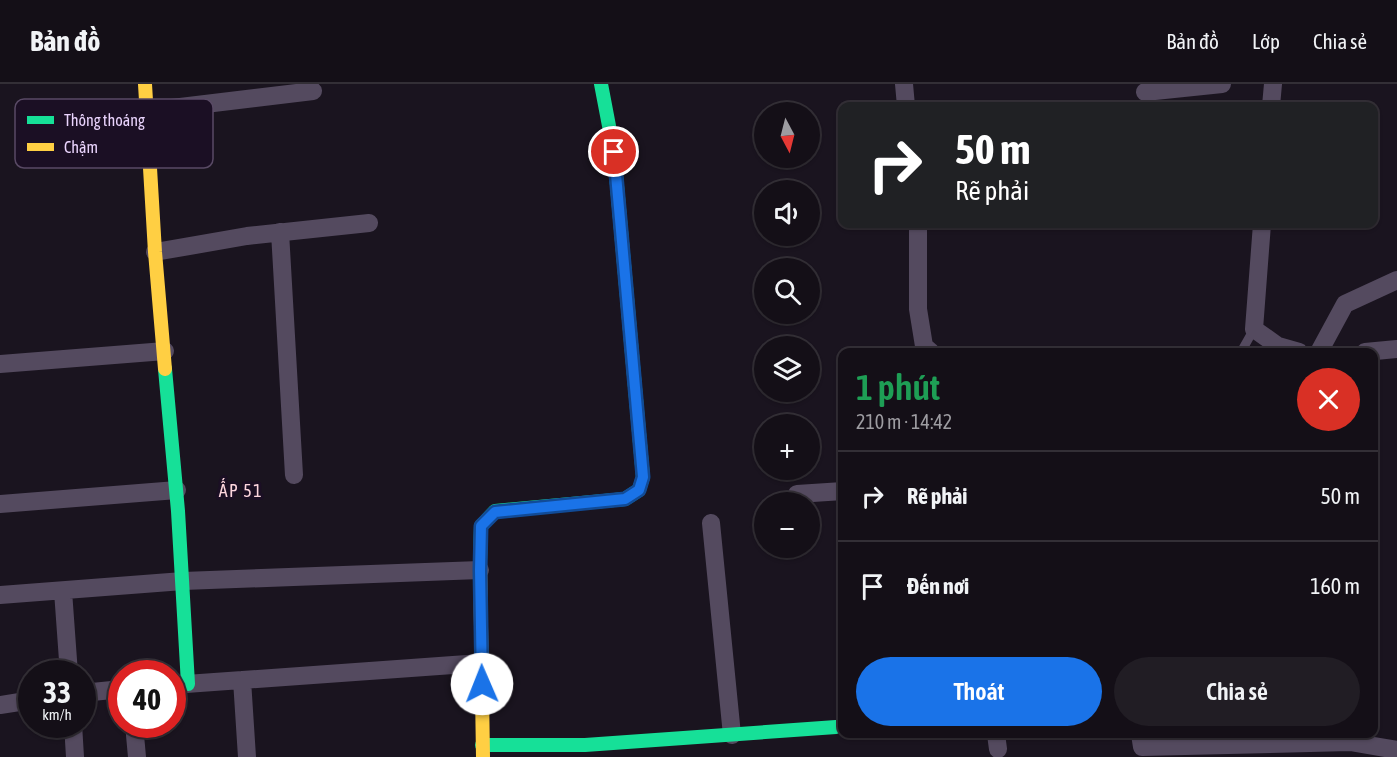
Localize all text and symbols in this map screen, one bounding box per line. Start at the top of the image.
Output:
text: Bản đồ [30,25,100,57]
text: Bản đồ [1166,29,1219,53]
text: Lớp [1252,29,1280,53]
text: Chia sẻ [1313,29,1367,53]
legend [15,99,213,168]
north arrow [754,102,820,168]
map controls [754,102,820,558]
text: Thông thoáng [64,111,145,130]
text: 50 m [955,125,1030,173]
pin [588,126,639,177]
icon: right [856,126,934,204]
icon: arrive [597,135,630,168]
text: Chậm [64,138,98,156]
text: Rẽ phải [955,175,1029,206]
button: sound [754,180,820,246]
button: search [754,258,820,324]
button: layers [754,336,820,402]
text: 1 phút [856,366,940,408]
button: close [1297,368,1360,431]
text: 210 m · 14:42 [856,410,952,433]
button: + [754,414,820,480]
district label: ẤP 51 [219,478,263,501]
icon: right [856,480,889,513]
text: Rẽ phải [907,483,967,509]
text: 50 m [1320,483,1360,509]
button: − [754,492,820,558]
icon: arrive [856,570,889,603]
text: Đến nơi [907,573,969,599]
text: 160 m [1310,573,1360,599]
position arrow [450,652,514,716]
button: Thoát [856,657,1102,726]
button: Chia sẻ [1114,657,1360,726]
speed limit sign: 40 [108,660,186,738]
text: 33 [43,675,71,709]
text: km/h [42,706,72,723]

